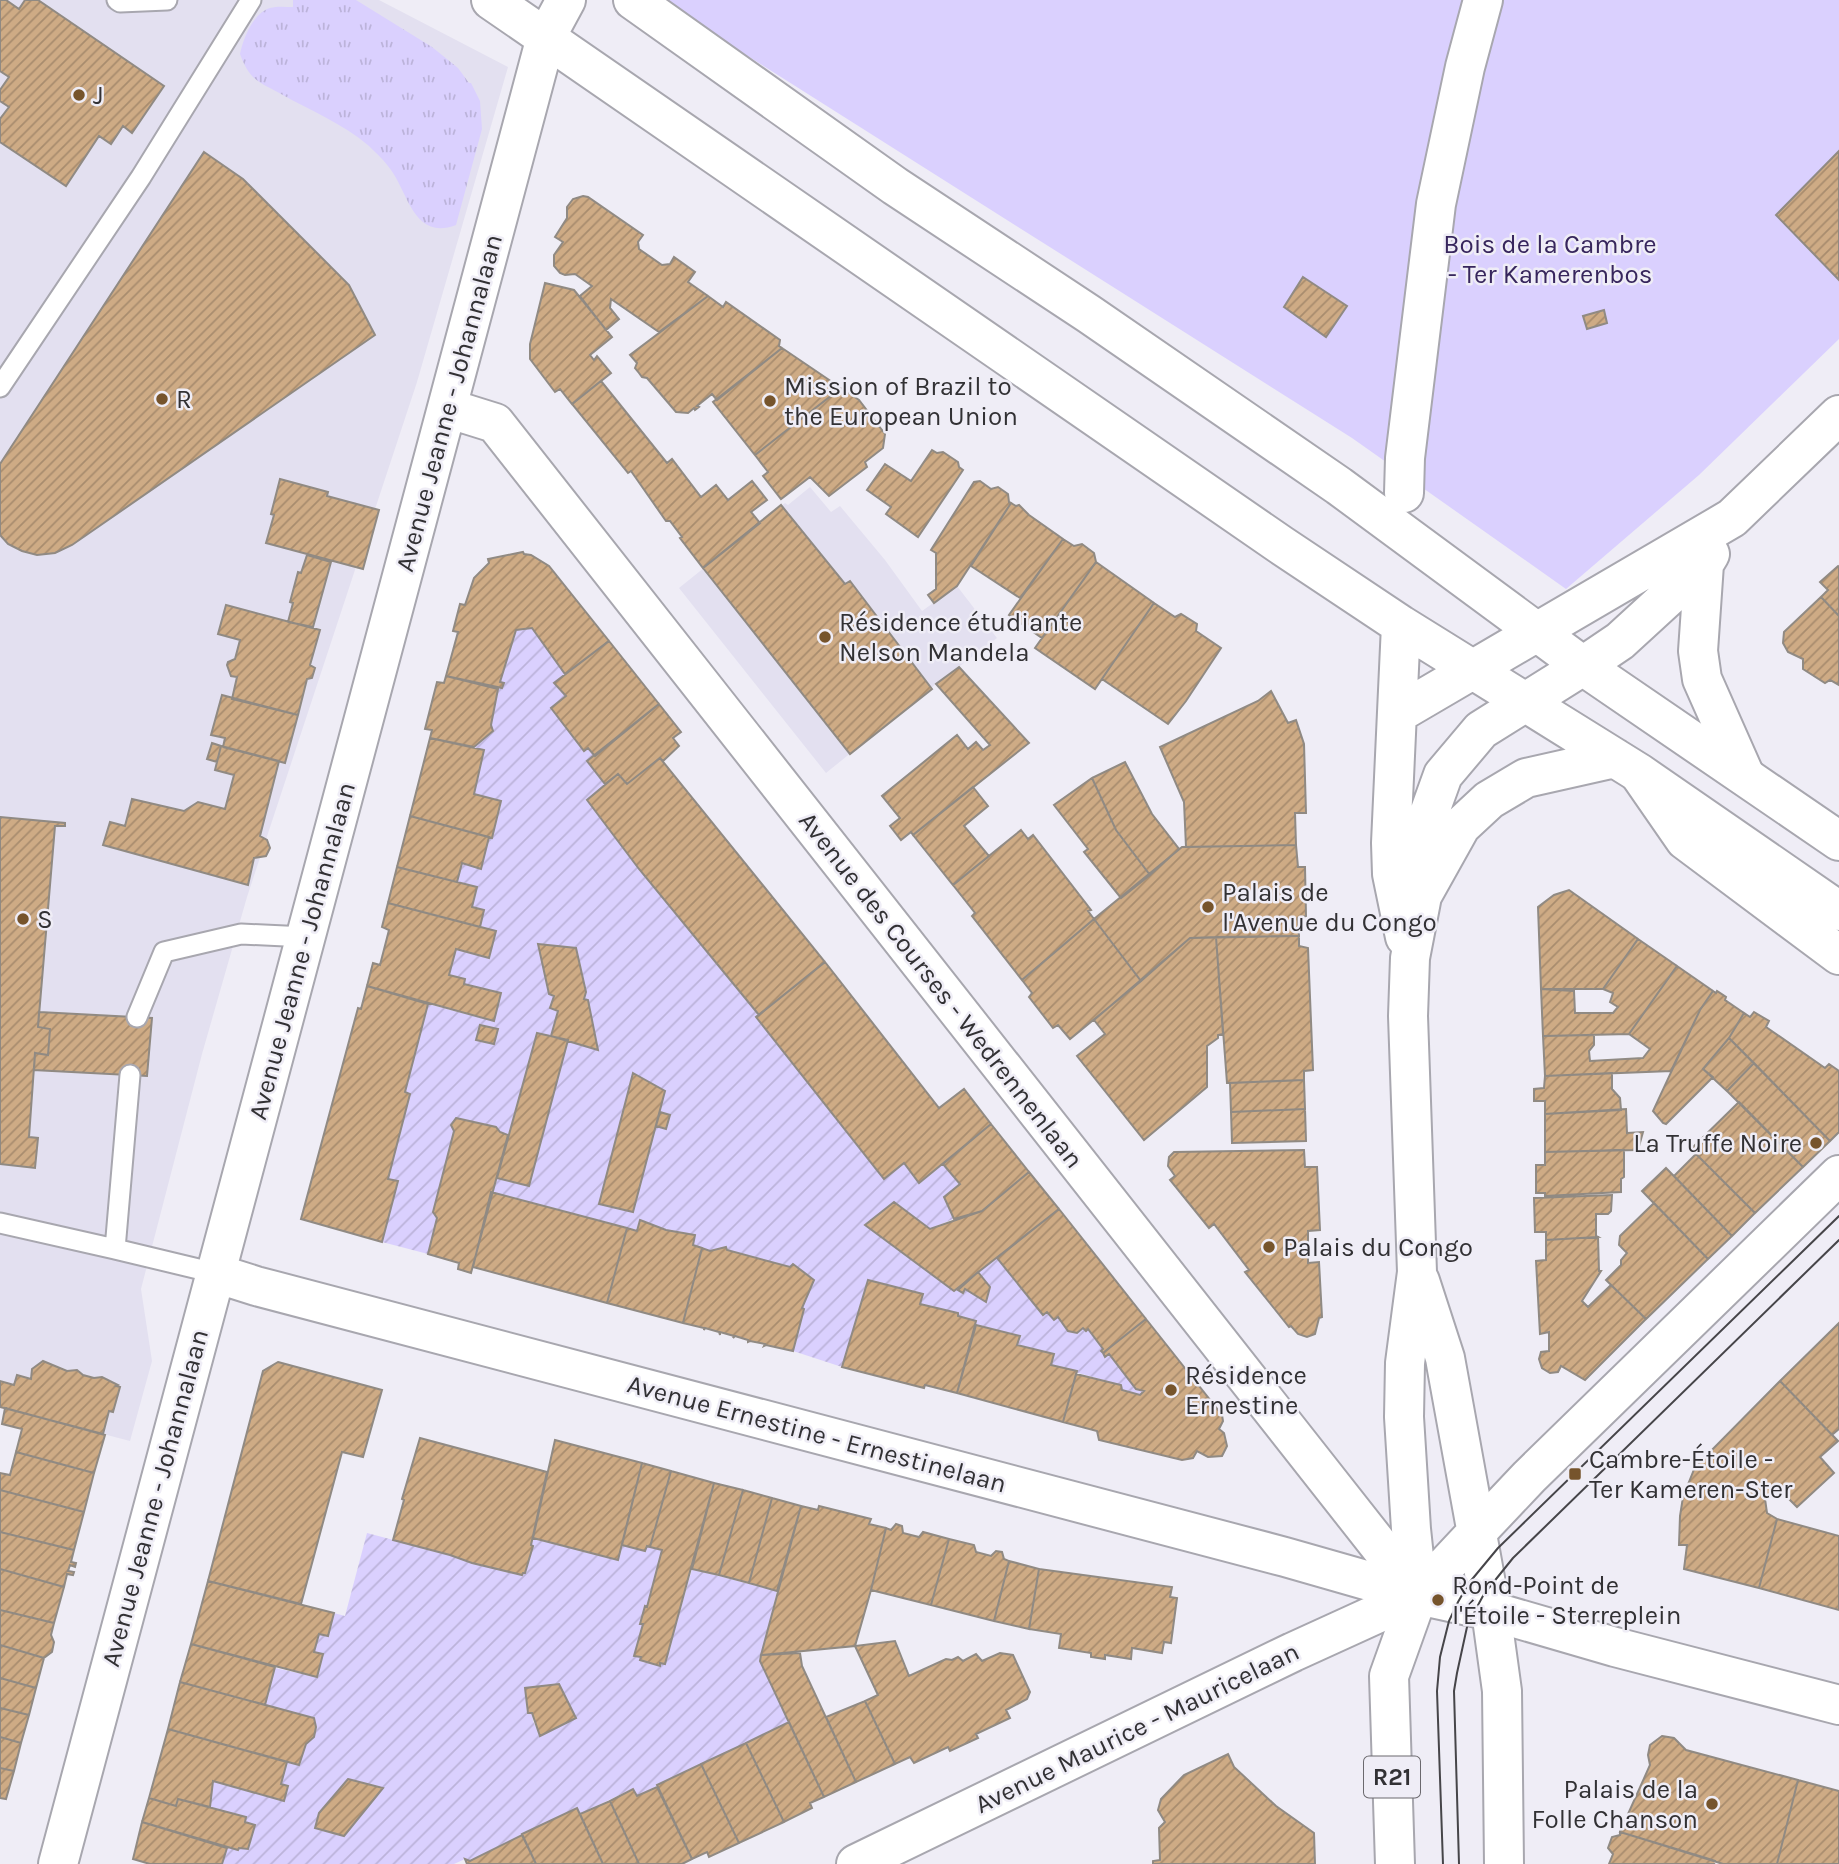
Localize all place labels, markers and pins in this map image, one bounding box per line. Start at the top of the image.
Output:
place label: J [93,80,104,111]
marker: J [71,87,87,103]
place label: Mission of Brazil to the European Union [784,371,1018,432]
place label: R [176,384,192,415]
marker: R [154,391,170,407]
marker: Mission of Brazil to the European Union [762,393,778,409]
place label: Résidence étudiante Nelson Mandela [839,607,1082,668]
marker: Résidence étudiante Nelson Mandela [817,629,833,645]
place label: Palais de l'Avenue du Congo [1222,877,1437,938]
marker: Palais de l'Avenue du Congo [1200,899,1216,915]
place label: S [37,904,53,935]
marker: S [15,911,31,927]
place label: La Truffe Noire [1633,1128,1802,1159]
marker: La Truffe Noire [1808,1135,1824,1151]
place label: Palais du Congo [1283,1232,1473,1263]
marker: Palais du Congo [1261,1239,1277,1255]
place label: Résidence Ernestine [1185,1360,1307,1421]
marker: Résidence Ernestine [1163,1382,1179,1398]
place label: Cambre-Étoile - Ter Kameren-Ster [1589,1443,1793,1505]
marker: Cambre-Étoile - Ter Kameren-Ster [1567,1466,1583,1482]
place label: Rond-Point de l'Étoile - Sterreplein [1452,1570,1681,1631]
marker: Rond-Point de l'Étoile - Sterreplein [1430,1592,1446,1608]
place label: Palais de la Folle Chanson [1532,1774,1698,1835]
marker: Palais de la Folle Chanson [1704,1796,1720,1812]

